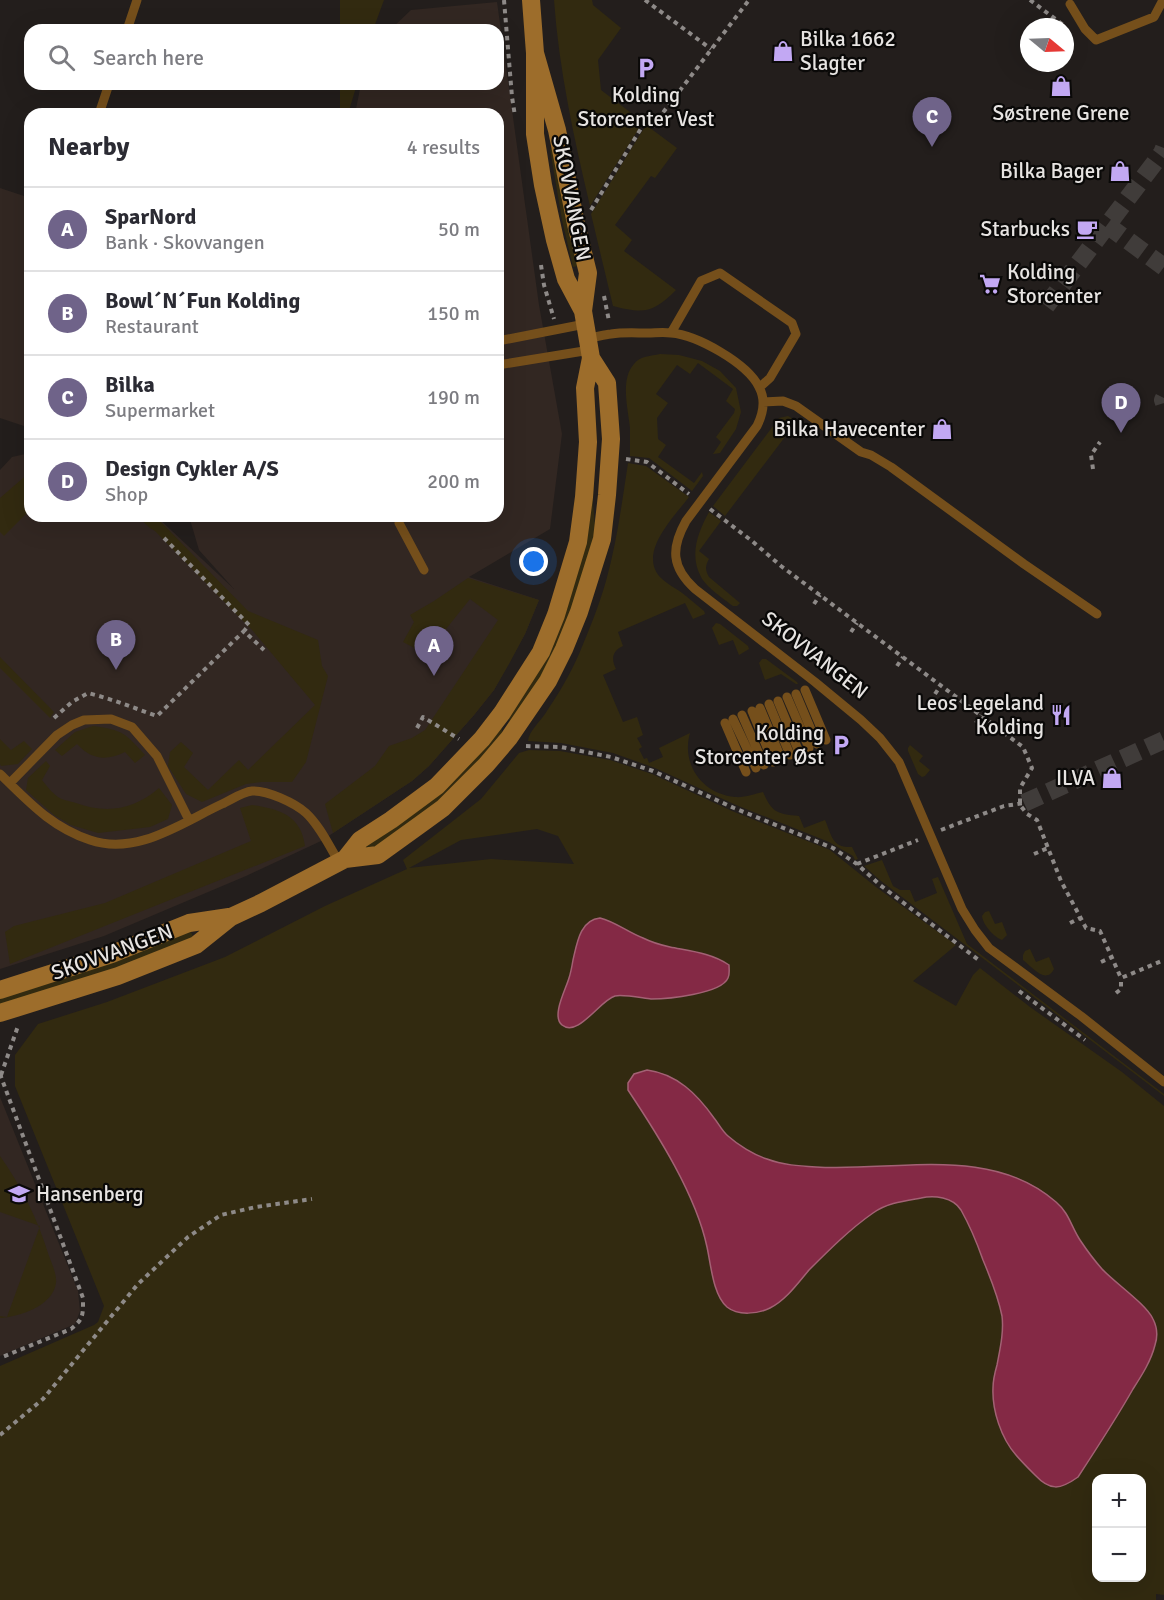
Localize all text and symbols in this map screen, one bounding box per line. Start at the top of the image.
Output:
north arrow [1020,18,1074,72]
search box [24,24,504,90]
place label: Bilka 1662 Slagter [800,26,896,76]
shop icon: Bilka 1662 Slagter [771,39,795,63]
icon: search [45,41,78,74]
text: Search here [93,44,204,71]
parking icon: Kolding Storcenter Vest [634,56,658,80]
shop icon: Søstrene Grene [1049,74,1073,98]
place label: Kolding Storcenter Vest [578,82,714,132]
pin: C [912,98,952,147]
place label: Søstrene Grene [993,100,1129,126]
text: Nearby [48,131,129,163]
street label: SKOVVANGEN [547,133,597,263]
text: 4 results [407,135,480,160]
place label: Bilka Bager [1000,158,1103,184]
shop icon: Bilka Bager [1108,159,1132,183]
text: SparNord [105,203,196,230]
place label: Starbucks [980,216,1070,242]
text: A [61,217,74,242]
text: 50 m [438,217,480,242]
cafe icon: Starbucks [1075,217,1099,241]
text: Bank · Skovvangen [105,230,265,255]
place label: Kolding Storcenter [1007,259,1101,309]
supermarket icon: Kolding Storcenter [978,272,1002,296]
text: Bowl´N´Fun Kolding [105,287,300,314]
text: B [61,301,74,326]
text: 150 m [427,301,480,326]
text: Restaurant [105,314,199,339]
text: Bilka [105,371,155,398]
pin: D [1102,384,1140,433]
text: C [61,385,74,410]
text: 190 m [427,385,480,410]
text: Supermarket [105,398,215,423]
place label: Bilka Havecenter [773,416,925,442]
shop icon: Bilka Havecenter [930,417,954,441]
text: Design Cykler A/S [105,455,279,482]
text: D [61,469,74,494]
text: 200 m [427,469,480,494]
text: Shop [105,482,148,507]
your location [519,547,548,576]
street label: SKOVVANGEN [757,606,873,704]
pin: B [96,620,136,670]
pin: A [414,626,454,676]
place label: Leos Legeland Kolding [916,690,1044,740]
restaurant icon: Leos Legeland Kolding [1049,703,1073,727]
place label: Kolding Storcenter Øst [695,720,824,770]
parking icon: Kolding Storcenter Øst [829,733,853,757]
place label: ILVA [1056,765,1095,791]
shop icon: ILVA [1100,766,1124,790]
street label: SKOVVANGEN [48,918,176,986]
place label: Hansenberg [36,1181,144,1207]
school or university icon: Hansenberg [7,1182,31,1206]
map controls [1092,1474,1146,1582]
button: + [1092,1474,1146,1528]
button: − [1092,1528,1146,1582]

